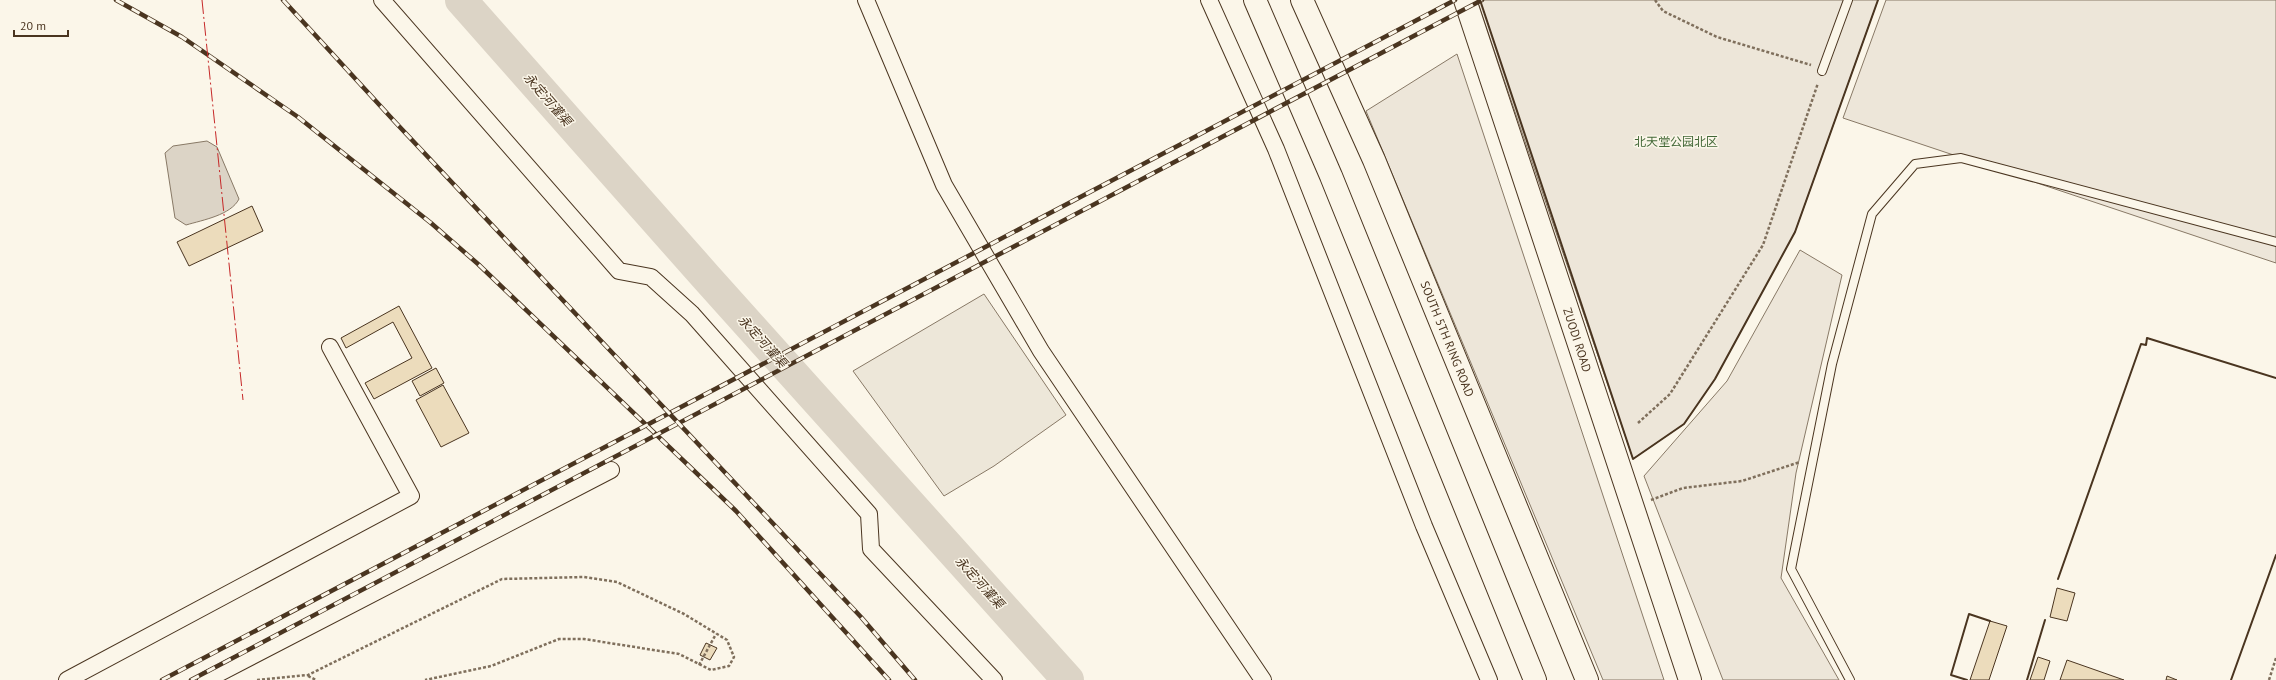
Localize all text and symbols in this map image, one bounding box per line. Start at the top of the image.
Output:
scale bar [14,12,68,38]
text: 20 m [20,18,46,33]
water label: 永定河灌渠 [520,69,577,131]
park label: 北天堂公园北区 [1634,134,1718,149]
street label: SOUTH 5TH RING ROAD [1417,279,1478,399]
street label: ZUODI ROAD [1560,306,1595,374]
water label: 永定河灌渠 [735,311,792,373]
water label: 永定河灌渠 [952,552,1009,614]

